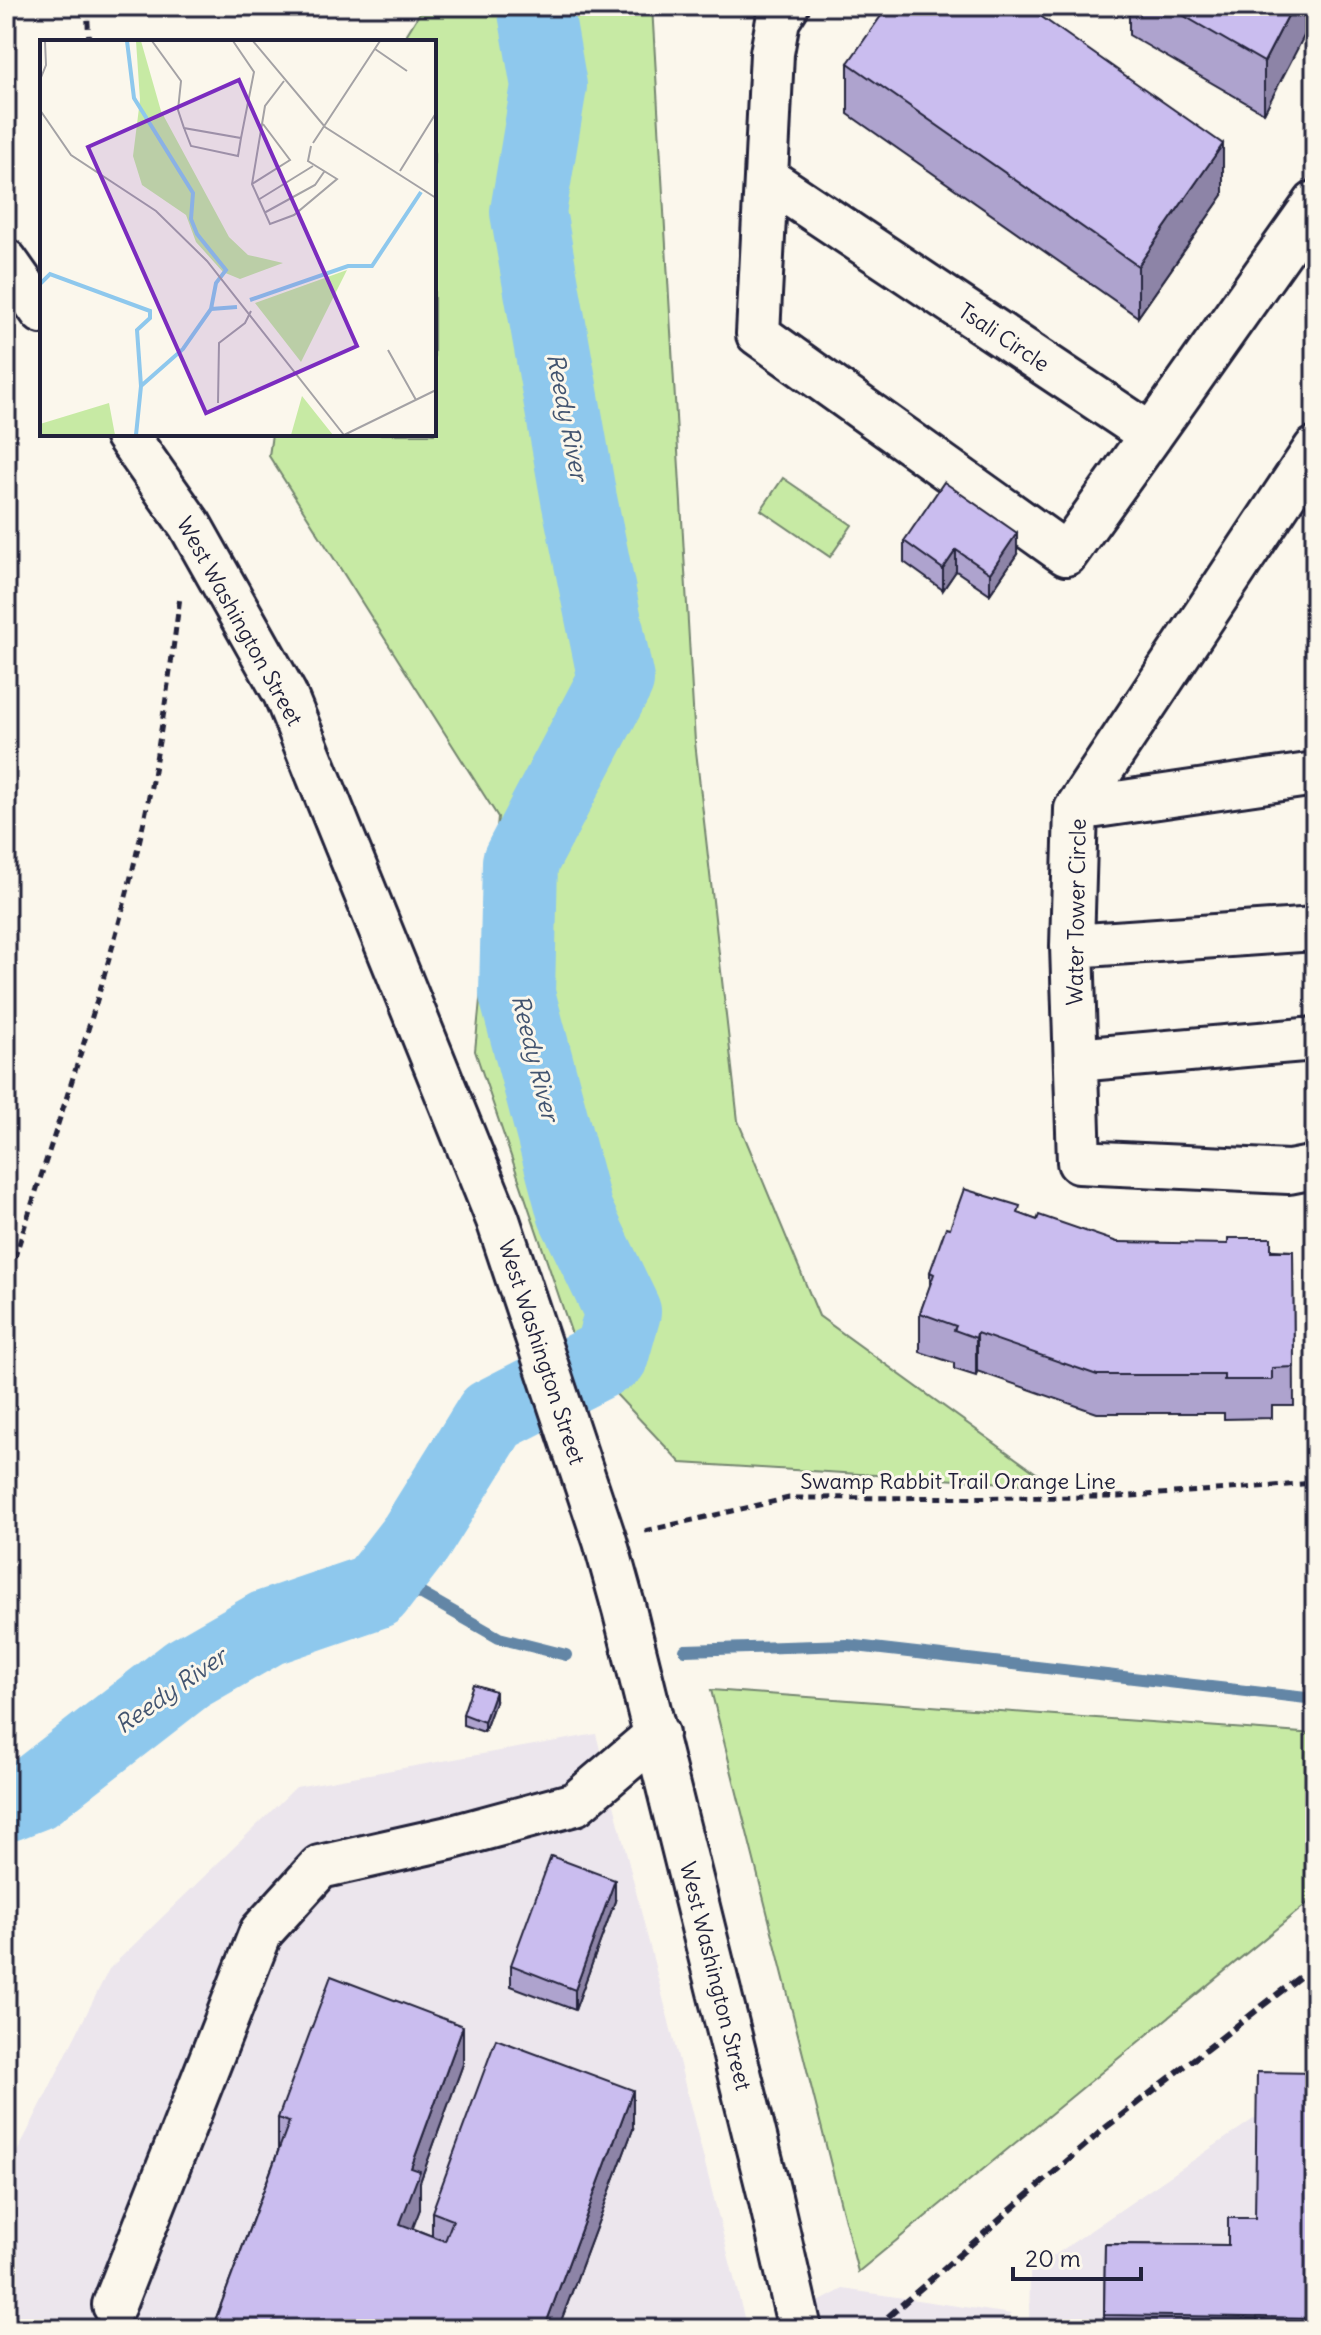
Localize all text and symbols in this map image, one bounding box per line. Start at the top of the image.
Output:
inset map [40,40,436,436]
street label: Tsali Circle [953,296,1055,378]
water label: Reedy River [541,351,596,486]
street label: West Washington Street [171,512,309,730]
street label: Water Tower Circle [1060,818,1092,1006]
water label: Reedy River [506,991,567,1127]
street label: West Washington Street [492,1236,592,1468]
street label: Swamp Rabbit Trail Orange Line [800,1467,1116,1495]
water label: Reedy River [109,1639,235,1739]
street label: West Washington Street [674,1859,758,2093]
scale bar [1013,2231,1141,2281]
text: 20 m [1025,2243,1081,2273]

